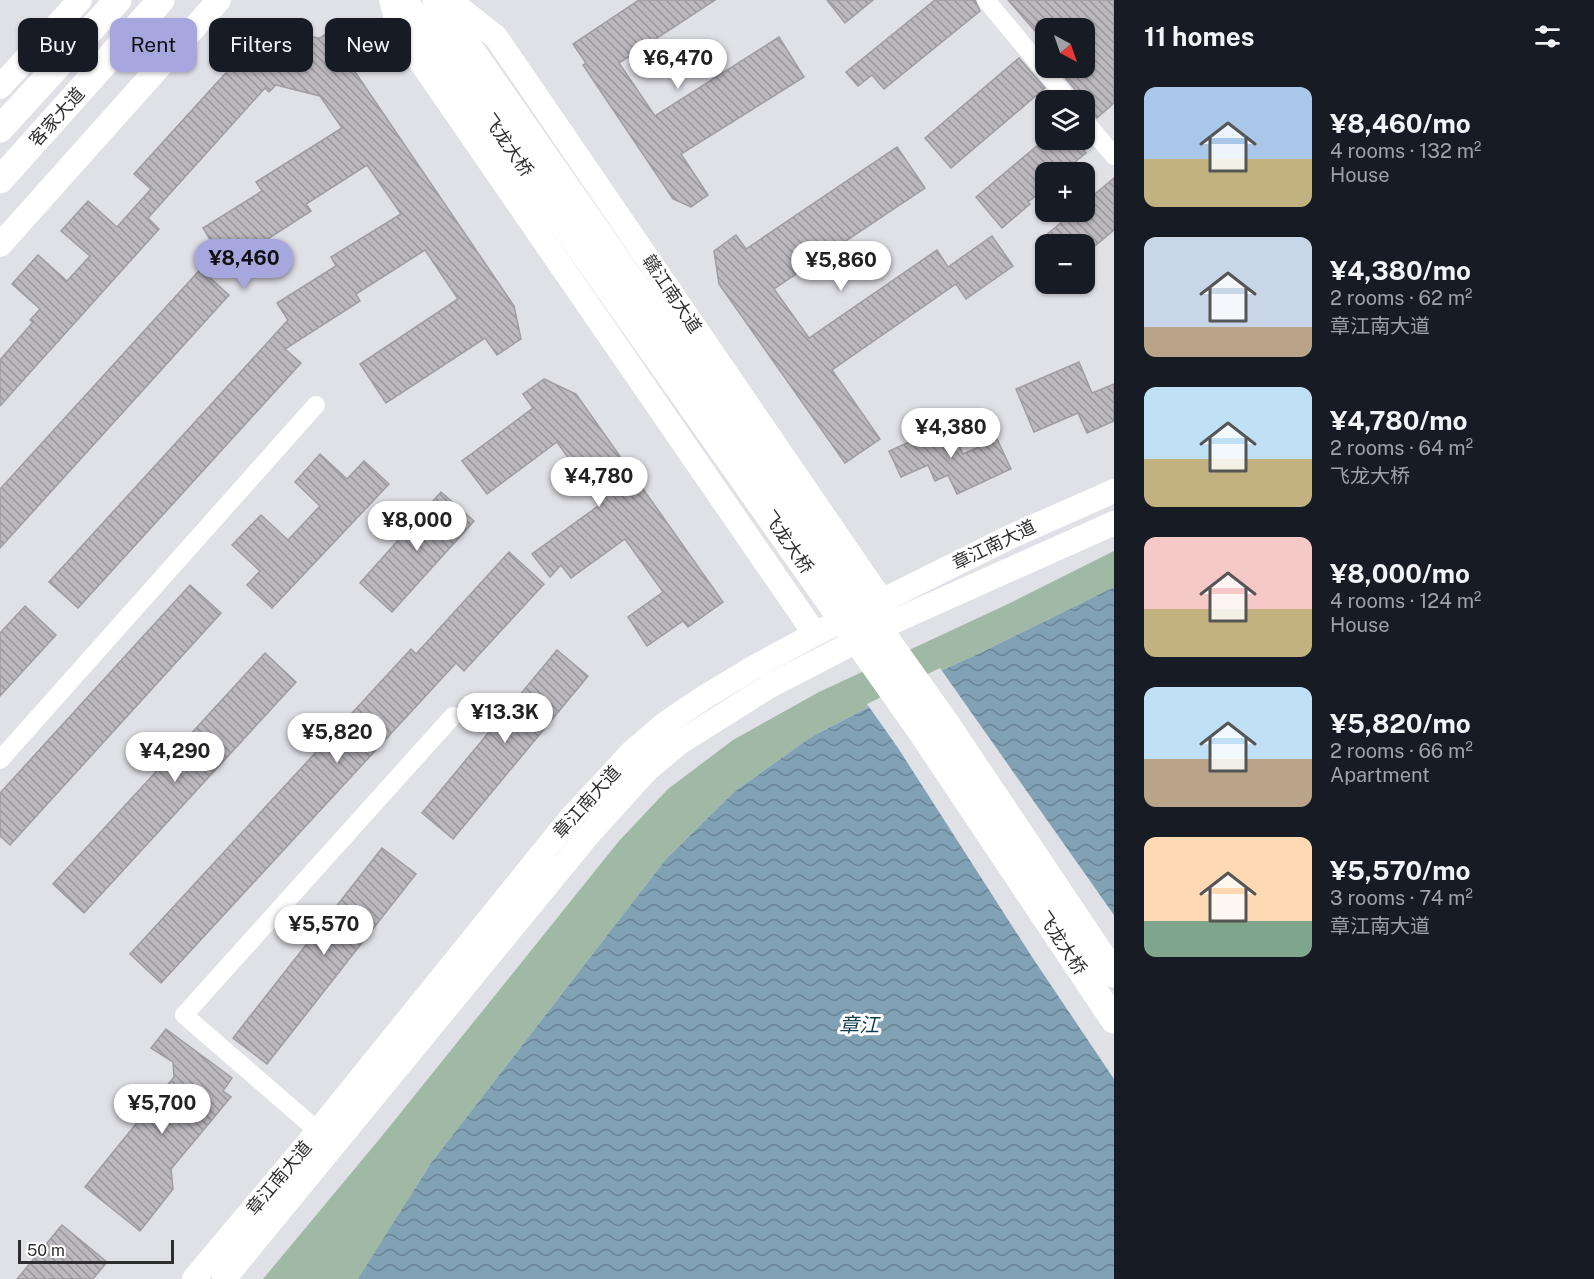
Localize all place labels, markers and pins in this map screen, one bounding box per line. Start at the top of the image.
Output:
pin: ¥6,470 [629,39,727,90]
pin: ¥8,460 [195,239,293,290]
pin: ¥5,860 [792,241,890,292]
pin: ¥4,380 [902,408,1000,459]
pin: ¥4,780 [550,457,648,508]
pin: ¥8,000 [368,501,466,552]
pin: ¥13.3K [456,693,554,744]
pin: ¥5,820 [288,713,386,764]
pin: ¥4,290 [126,732,224,783]
pin: ¥5,570 [275,905,373,956]
pin: ¥5,700 [113,1084,211,1135]

